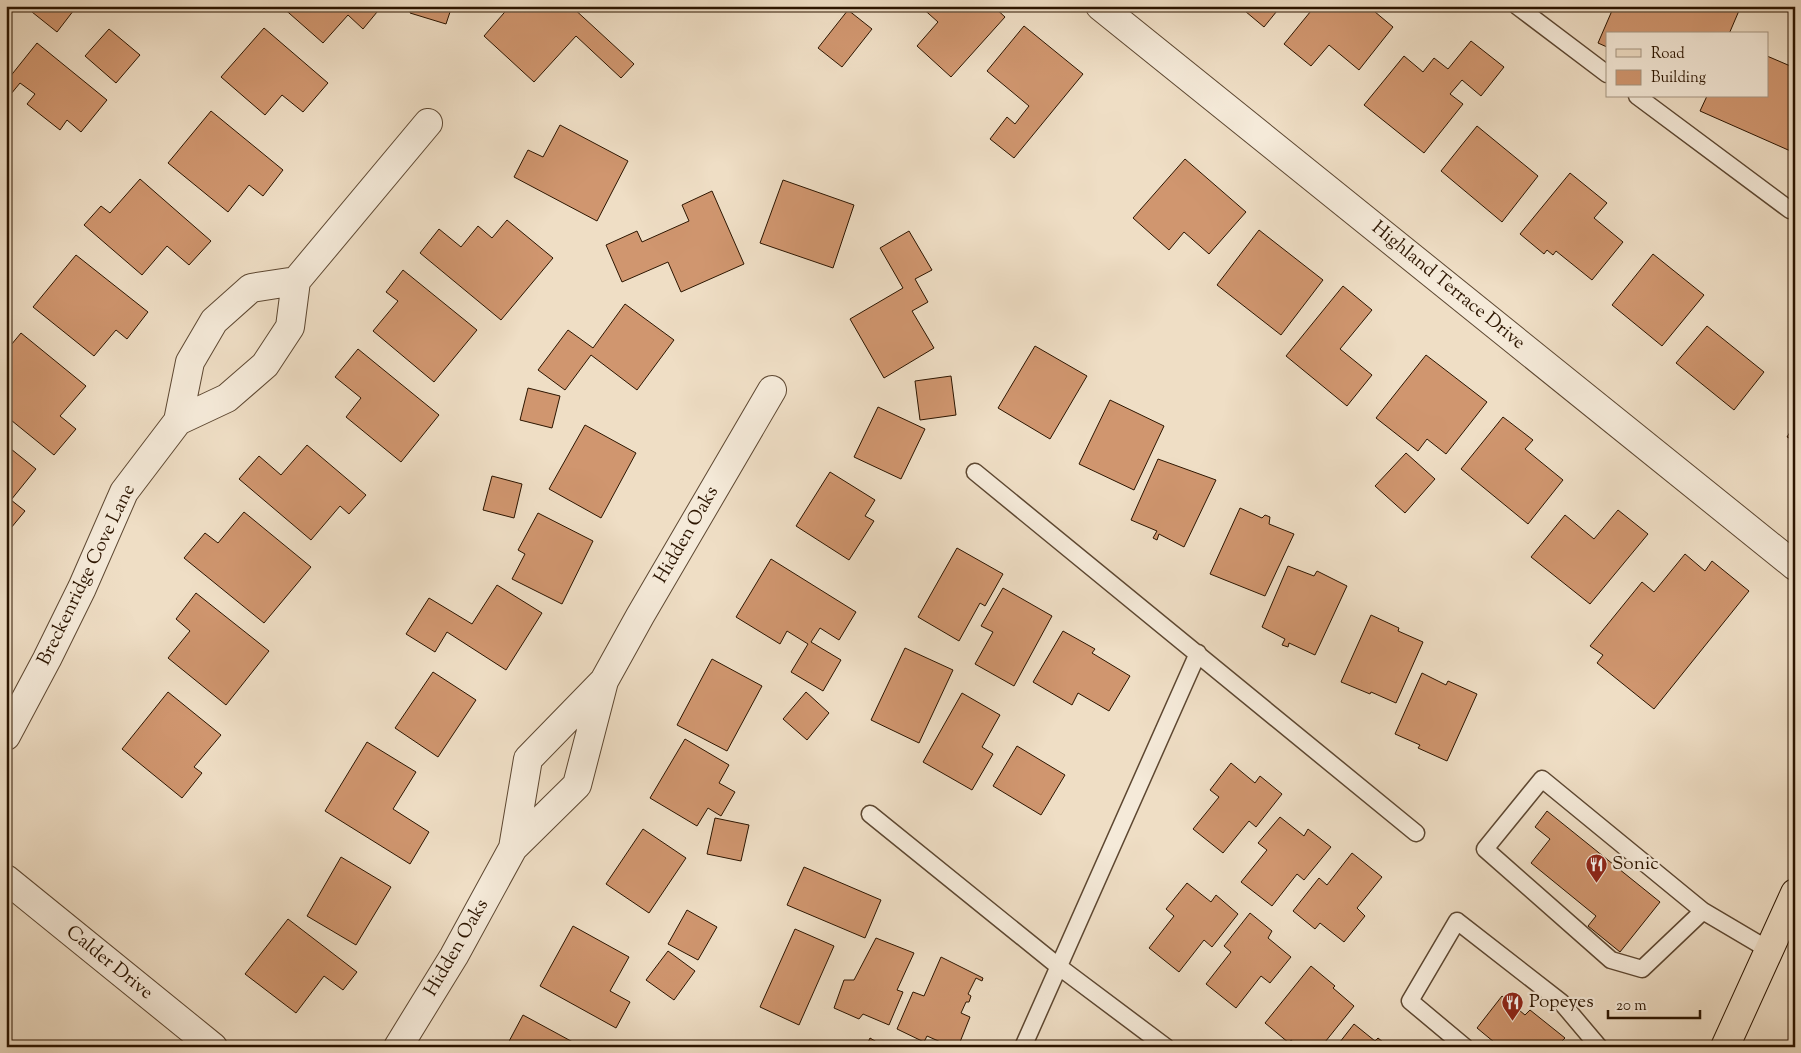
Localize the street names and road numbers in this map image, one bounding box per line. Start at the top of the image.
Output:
street label: Highland Terrace Drive [1365,215,1531,357]
street label: Breckenridge Cove Lane [31,480,143,670]
street label: Hidden Oaks [648,481,726,589]
street label: Hidden Oaks [418,894,496,1002]
street label: Calder Drive [60,919,158,1007]

